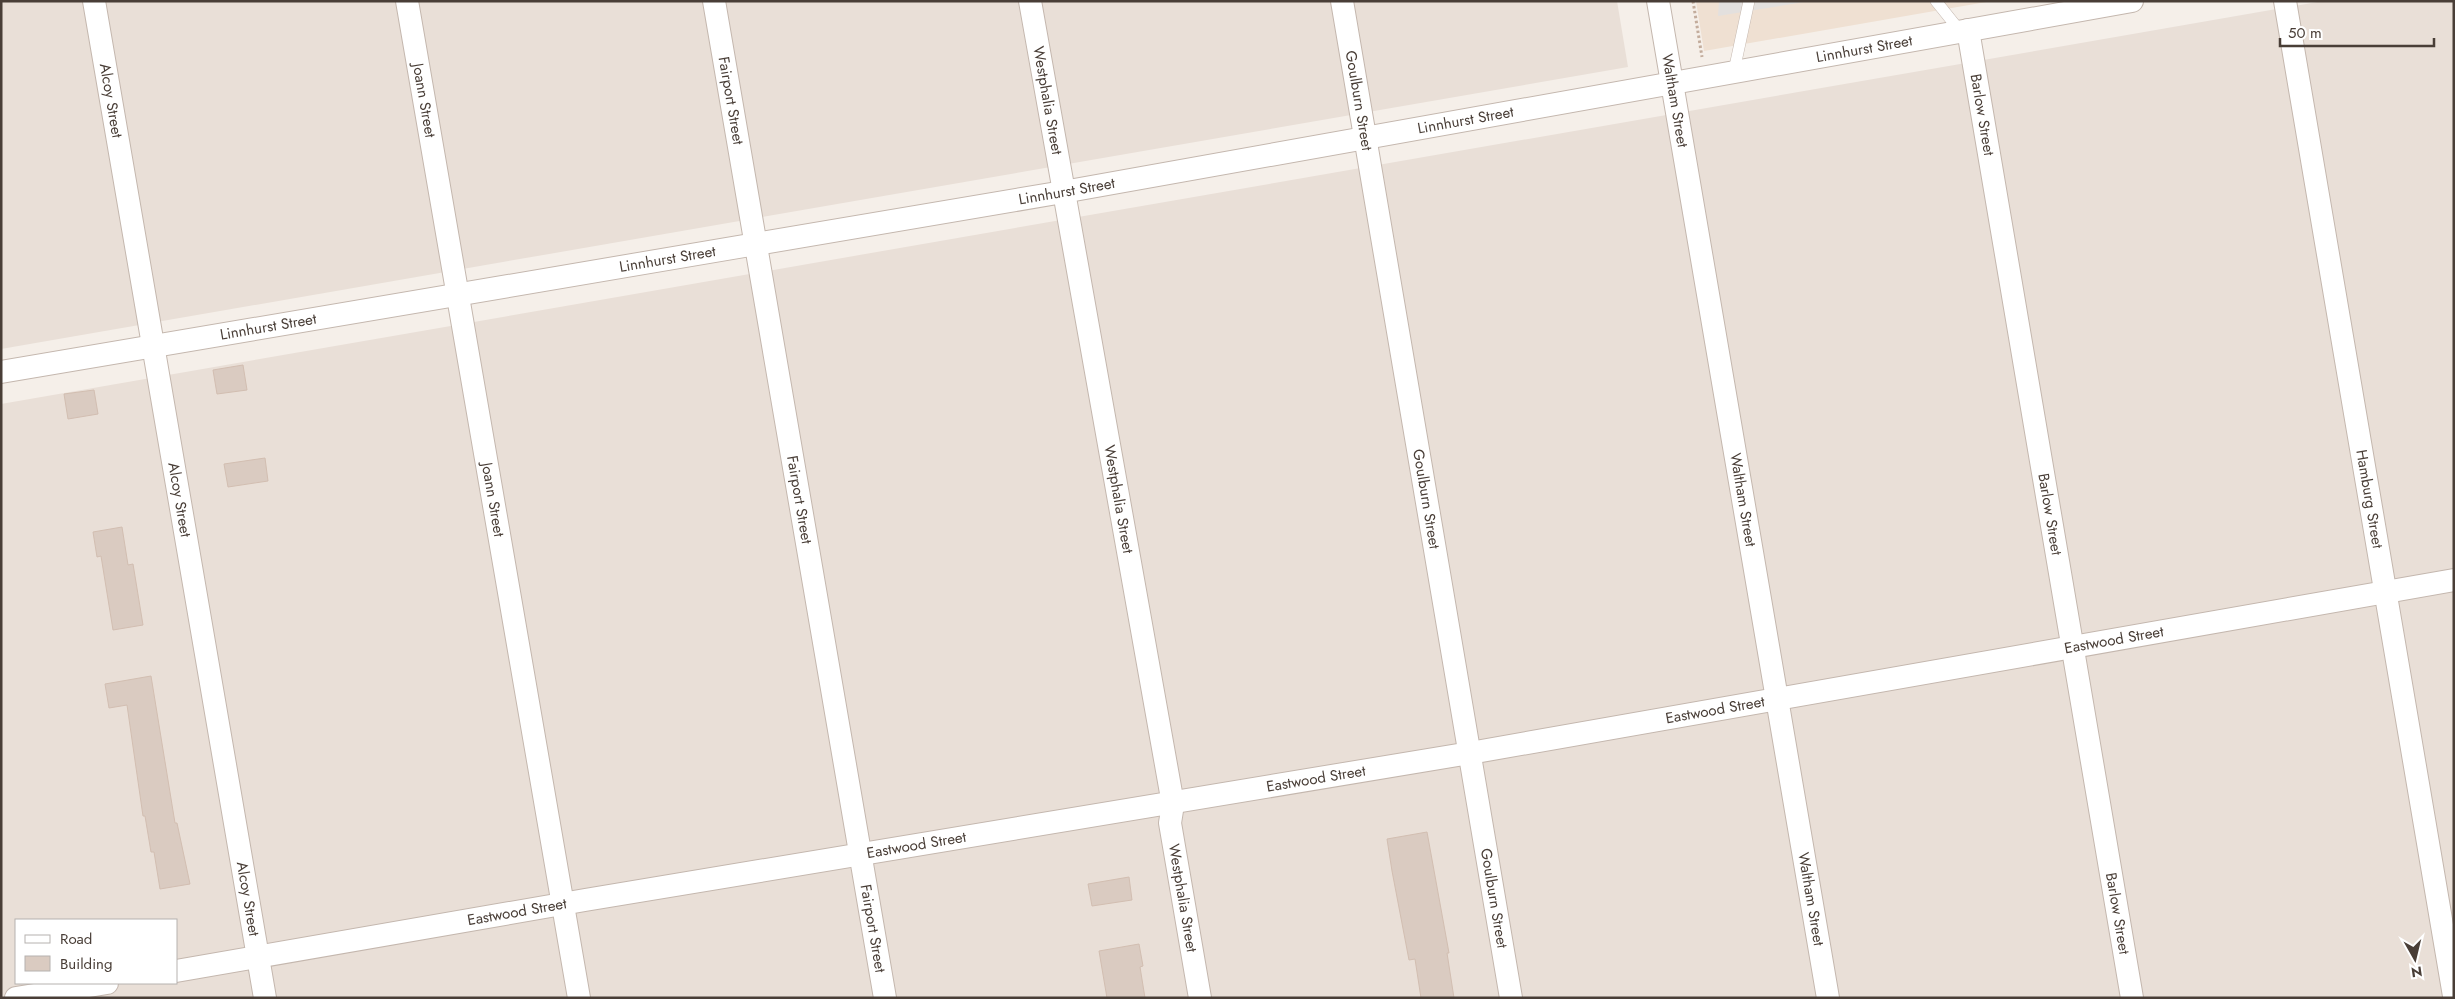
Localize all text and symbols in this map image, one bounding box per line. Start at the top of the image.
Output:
scale bar [2280,15,2434,47]
text: 50 m [2288,22,2322,44]
street label: Linnhurst Street [1814,29,1914,68]
street label: Westphalia Street [1027,45,1068,157]
street label: Goulburn Street [1340,49,1378,153]
street label: Waltham Street [1656,52,1694,150]
street label: Fairport Street [713,55,750,147]
street label: Joann Street [407,60,441,140]
street label: Alcoy Street [94,61,128,140]
street label: Barlow Street [1965,72,2000,158]
street label: Linnhurst Street [1416,101,1516,139]
street label: Linnhurst Street [1017,172,1117,210]
street label: Linnhurst Street [618,240,718,278]
street label: Linnhurst Street [218,308,318,346]
street label: Westphalia Street [1098,443,1139,555]
street label: Goulburn Street [1407,447,1446,551]
street label: Hamburg Street [2350,448,2389,550]
street label: Waltham Street [1724,451,1762,549]
street label: Fairport Street [781,454,818,546]
street label: Joann Street [475,459,510,539]
street label: Alcoy Street [162,461,197,539]
street label: Barlow Street [2032,471,2068,557]
street label: Eastwood Street [2063,620,2166,659]
street label: Eastwood Street [1664,690,1767,729]
street label: Eastwood Street [1265,759,1368,798]
street label: Eastwood Street [865,826,968,864]
street label: Westphalia Street [1163,842,1203,954]
street label: Goulburn Street [1475,847,1513,950]
street label: Waltham Street [1792,850,1830,948]
street label: Alcoy Street [231,860,265,938]
street label: Barlow Street [2100,871,2135,956]
street label: Fairport Street [855,883,892,975]
street label: Eastwood Street [466,892,569,931]
legend [15,919,178,984]
text: Road [60,928,92,950]
north arrow [2390,934,2440,984]
text: Building [60,953,112,975]
text: N [2410,961,2424,983]

